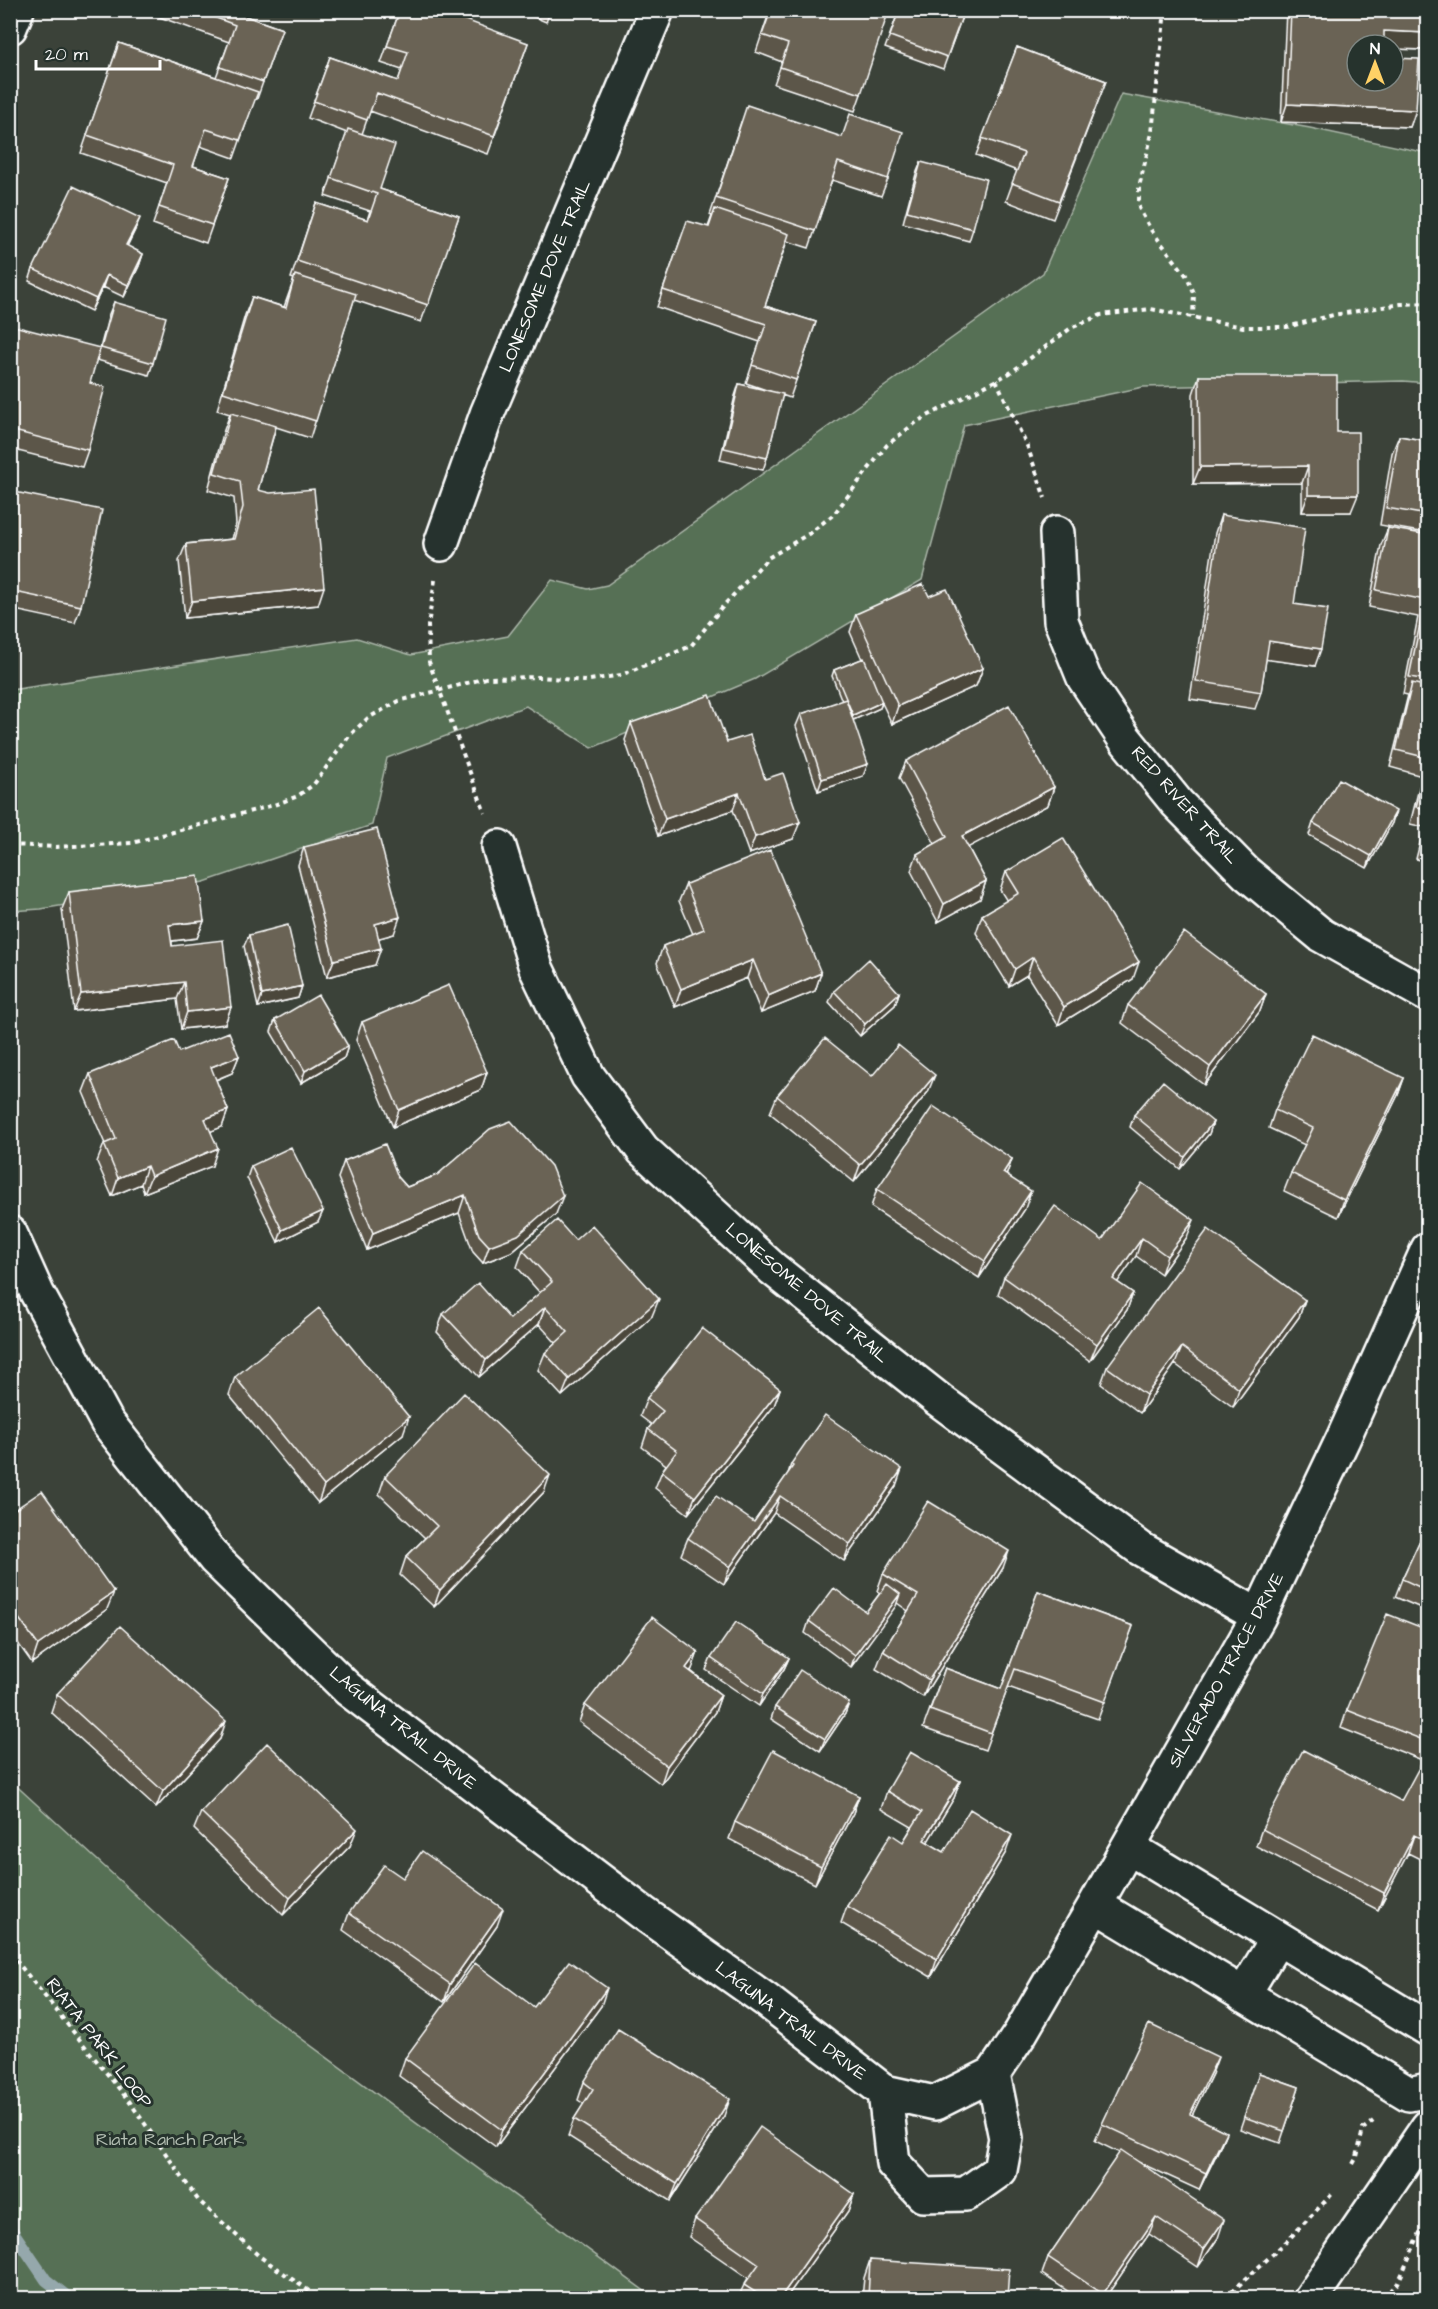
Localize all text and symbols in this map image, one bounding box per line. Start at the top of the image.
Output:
scale bar [36,33,160,71]
north arrow [1345,33,1405,93]
text: N [1370,38,1380,60]
text: 20 m [45,42,88,67]
street label: LONESOME DOVE TRAIL [493,176,597,376]
street label: RED RIVER TRAIL [1125,741,1245,870]
street label: LONESOME DOVE TRAIL [720,1217,895,1369]
street label: SILVERADO TRACE DRIVE [1162,1568,1290,1772]
street label: LAGUNA TRAIL DRIVE [324,1660,483,1796]
street label: LAGUNA TRAIL DRIVE [710,1956,872,2086]
street label: RIATA PARK LOOP [40,1973,158,2114]
park label: Riata Ranch Park [96,2127,244,2152]

